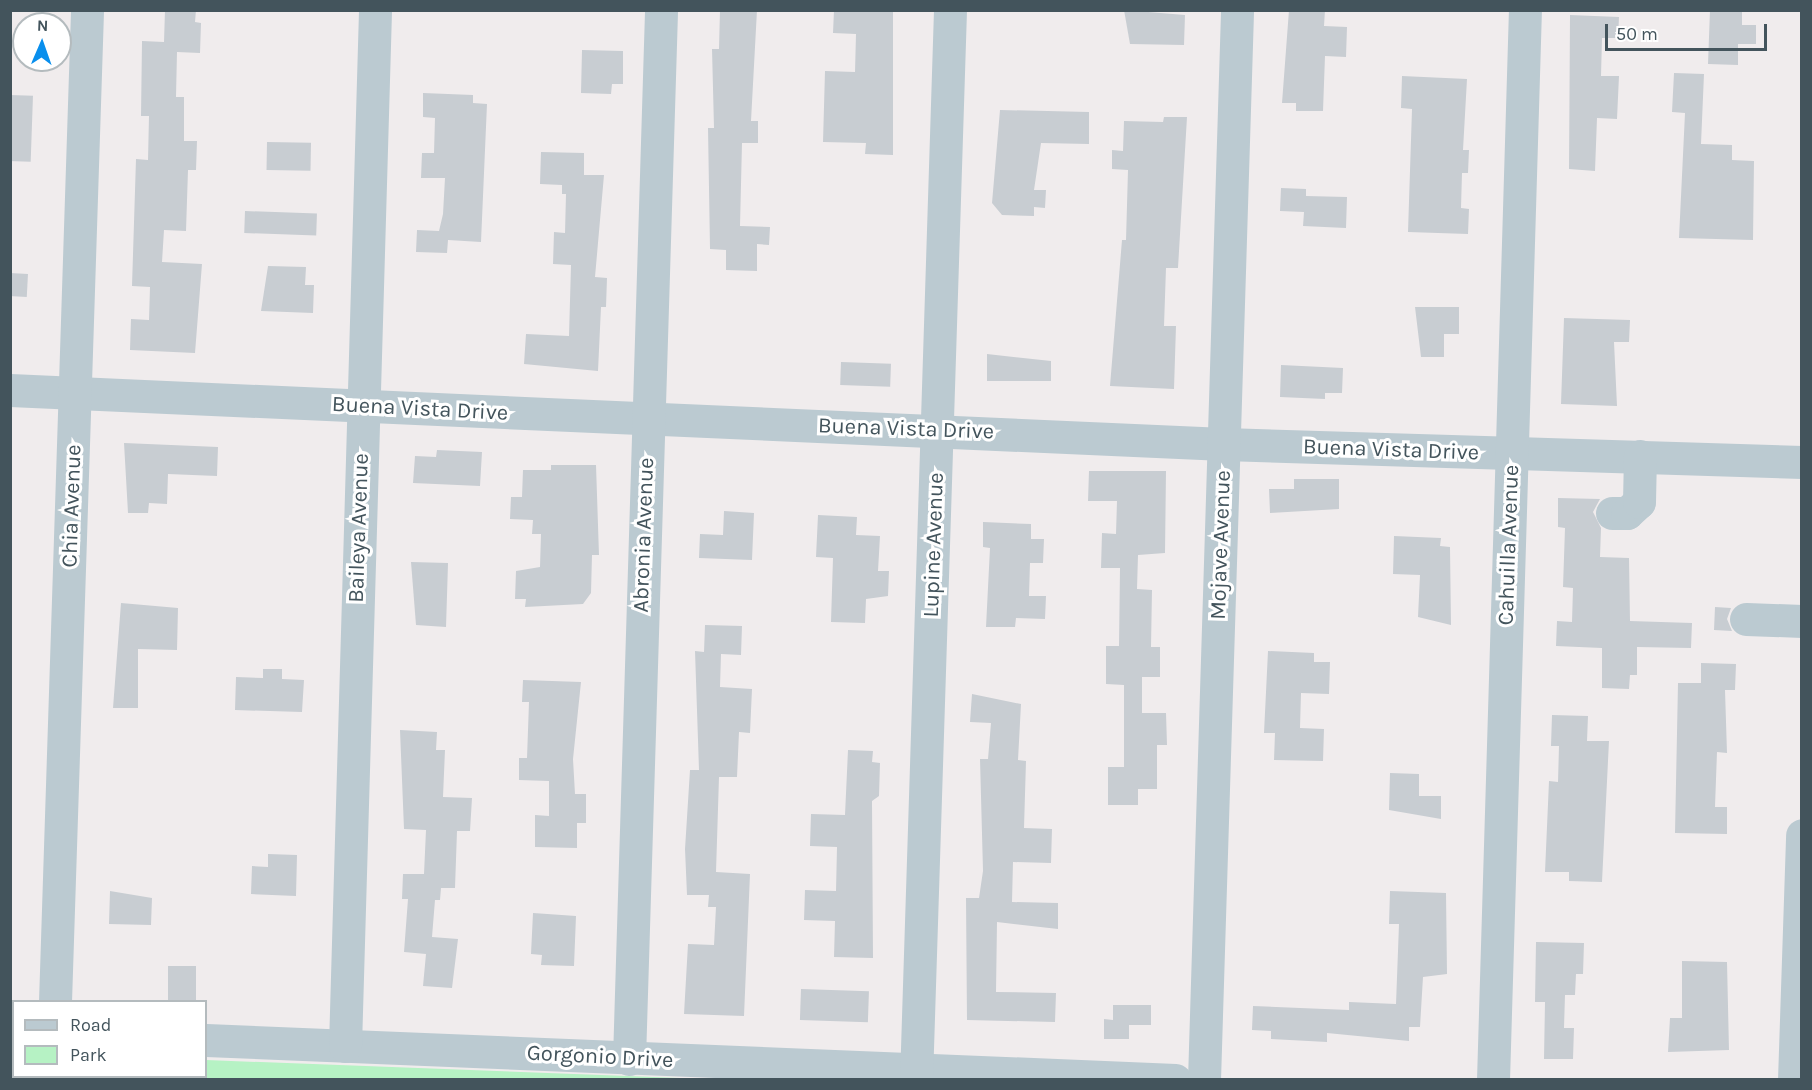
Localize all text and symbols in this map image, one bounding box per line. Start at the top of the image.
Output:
north arrow [12,12,72,72]
scale bar [1608,12,1770,50]
text: N [36,16,49,35]
text: 50 m [1616,23,1658,45]
street label: Buena Vista Drive [331,391,509,427]
street label: Buena Vista Drive [817,413,995,445]
street label: Buena Vista Drive [1302,434,1480,466]
street label: Chia Avenue [57,444,87,568]
street label: Baileya Avenue [343,453,375,603]
street label: Abronia Avenue [628,457,660,613]
street label: Cahuilla Avenue [1493,464,1525,626]
street label: Mojave Avenue [1205,470,1237,620]
street label: Lupine Avenue [918,472,950,618]
legend [12,1000,207,1078]
text: Road [70,1014,111,1036]
street label: Gorgonio Drive [526,1040,674,1074]
text: Park [70,1044,107,1066]

